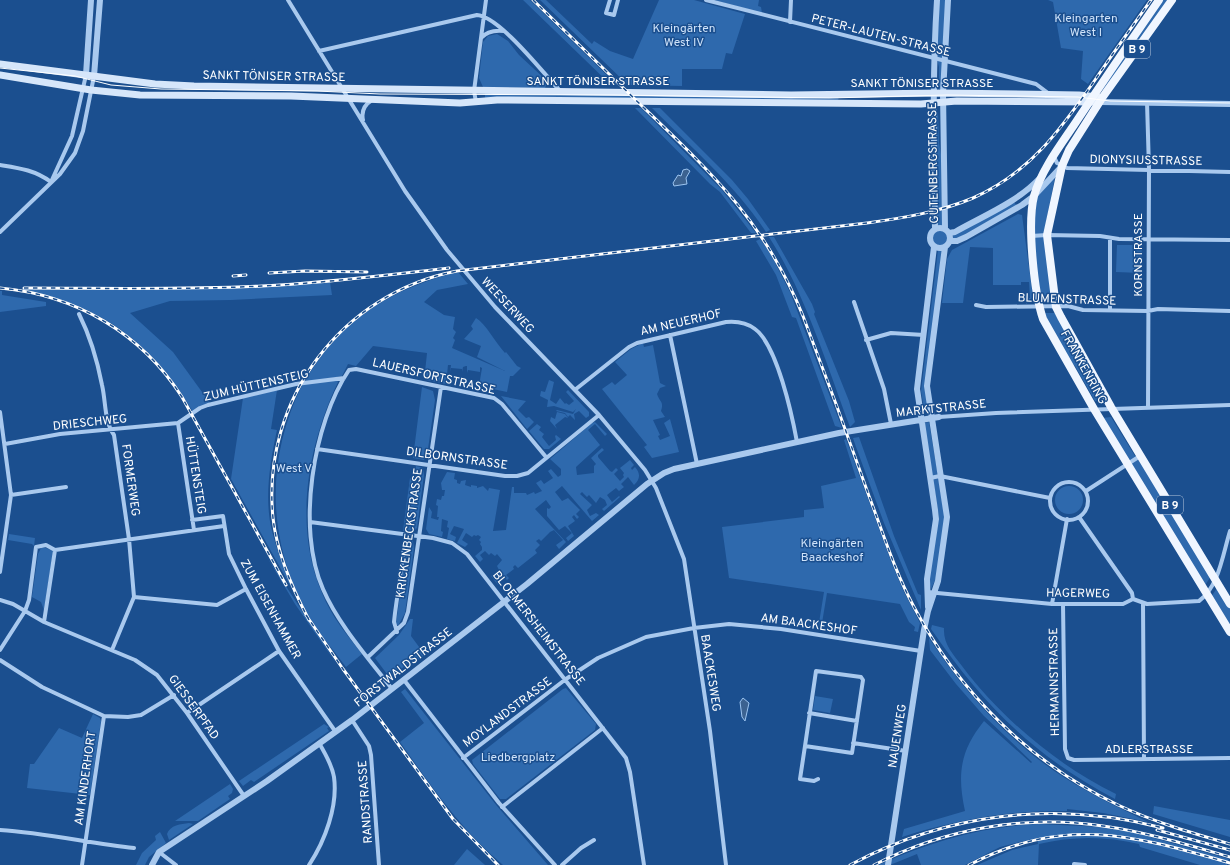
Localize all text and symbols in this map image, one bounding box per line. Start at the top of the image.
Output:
street label: PETER-LAUTEN-STRASSE [809,11,952,61]
park label: Kleingarten West I [1054,11,1118,41]
park label: Kleingärten West IV [652,21,716,51]
road number: B 9 [1124,40,1150,58]
street label: SANKT TÖNISER STRASSE [202,68,346,86]
street label: SANKT TÖNISER STRASSE [527,74,669,90]
street label: SANKT TÖNISER STRASSE [851,76,993,92]
street label: GUTENBERGSTRASSE [925,102,943,224]
street label: DIONYSIUSSTRASSE [1089,152,1203,170]
street label: KORNSTRASSE [1131,213,1147,297]
street label: WEESERWEG [477,274,537,337]
street label: BLUMENSTRASSE [1017,290,1117,310]
street label: AM NEUERHOF [639,306,724,340]
street label: FRANKENRING [1056,328,1110,407]
street label: LAUERSFORTSTRASSE [371,355,497,399]
street label: ZUM HÜTTENSTEIG [202,366,310,406]
street label: MARKTSTRASSE [895,396,987,422]
street label: DRIESCHWEG [52,411,128,435]
street label: HÜTTENSTEIG [181,435,209,515]
street label: FORMERWEG [117,443,143,517]
street label: DILBORNSTRASSE [405,444,509,474]
park label: West V [276,461,312,477]
street label: KRICKENBECKSTRASSE [393,467,427,599]
road number: B 9 [1157,496,1183,514]
park label: Kleingärten Baackeshof [800,536,864,566]
street label: ZUM EISENHAMMER [236,557,304,662]
street label: BLOEMERSHEIMSTRASSE [488,568,588,689]
street label: HAGERWEG [1046,585,1110,603]
street label: AM BAACKESHOF [760,610,858,640]
street label: FORSTWALDSTRASSE [351,624,456,711]
street label: HERMANNSTRASSE [1046,627,1064,736]
street label: BAACKESWEG [696,633,724,713]
street label: GIESSERPFAD [164,672,222,743]
street label: MOYLANDSTRASSE [460,674,555,752]
street label: NAUENWEG [885,703,911,769]
street label: AM KINDERHORT [71,730,101,826]
street label: ADLERSTRASSE [1105,742,1193,758]
park label: Liedbergplatz [481,750,555,766]
street label: RANDSTRASSE [355,760,377,844]

